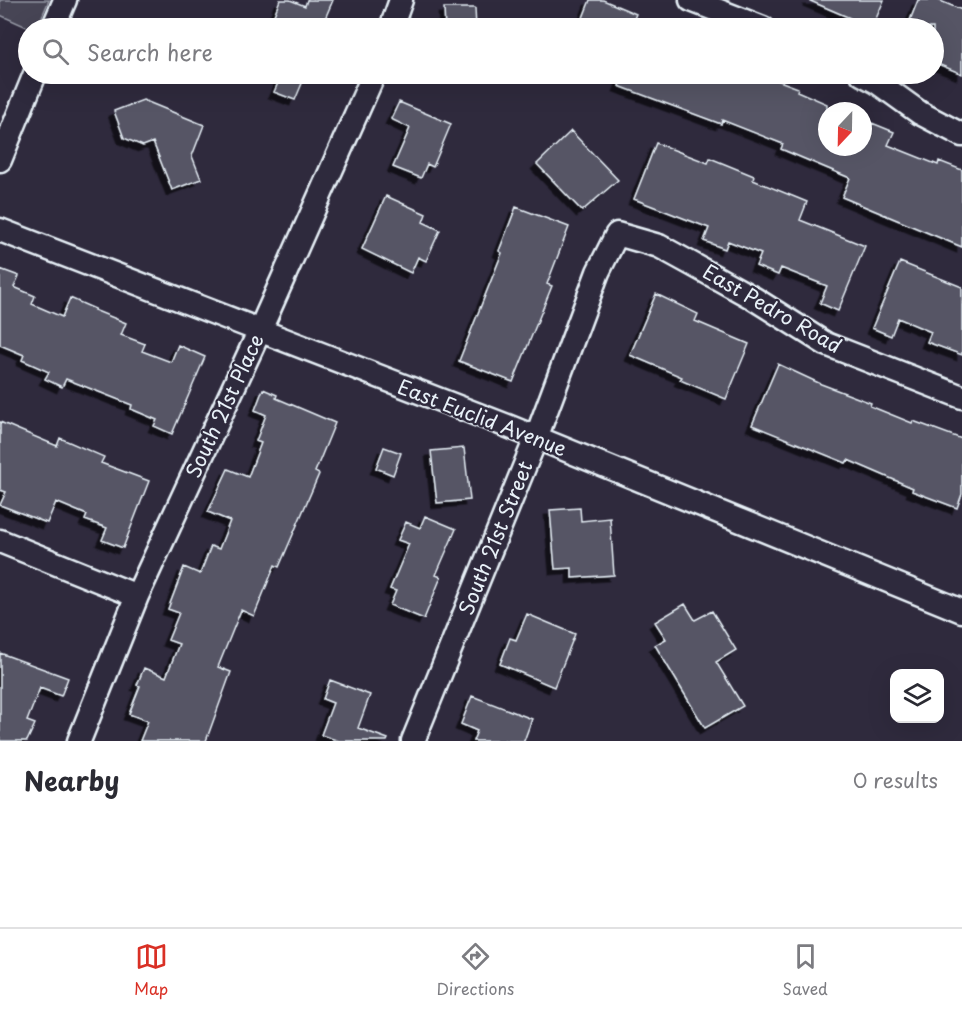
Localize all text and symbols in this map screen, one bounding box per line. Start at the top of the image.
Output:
search box [18,18,944,84]
icon: search [39,35,72,68]
text: Search here [87,35,213,68]
north arrow [818,102,872,156]
street label: East Pedro Road [697,256,848,360]
street label: South 21st Place [178,328,271,483]
street label: East Euclid Avenue [393,371,571,463]
street label: South 21st Street [451,456,540,619]
map controls [890,669,944,723]
button: layers [890,669,944,723]
text: Nearby [24,761,119,800]
text: 0 results [853,765,938,795]
tab: Map [134,940,168,1000]
tab: Directions [436,940,514,1000]
tab: Saved [782,940,828,1000]

